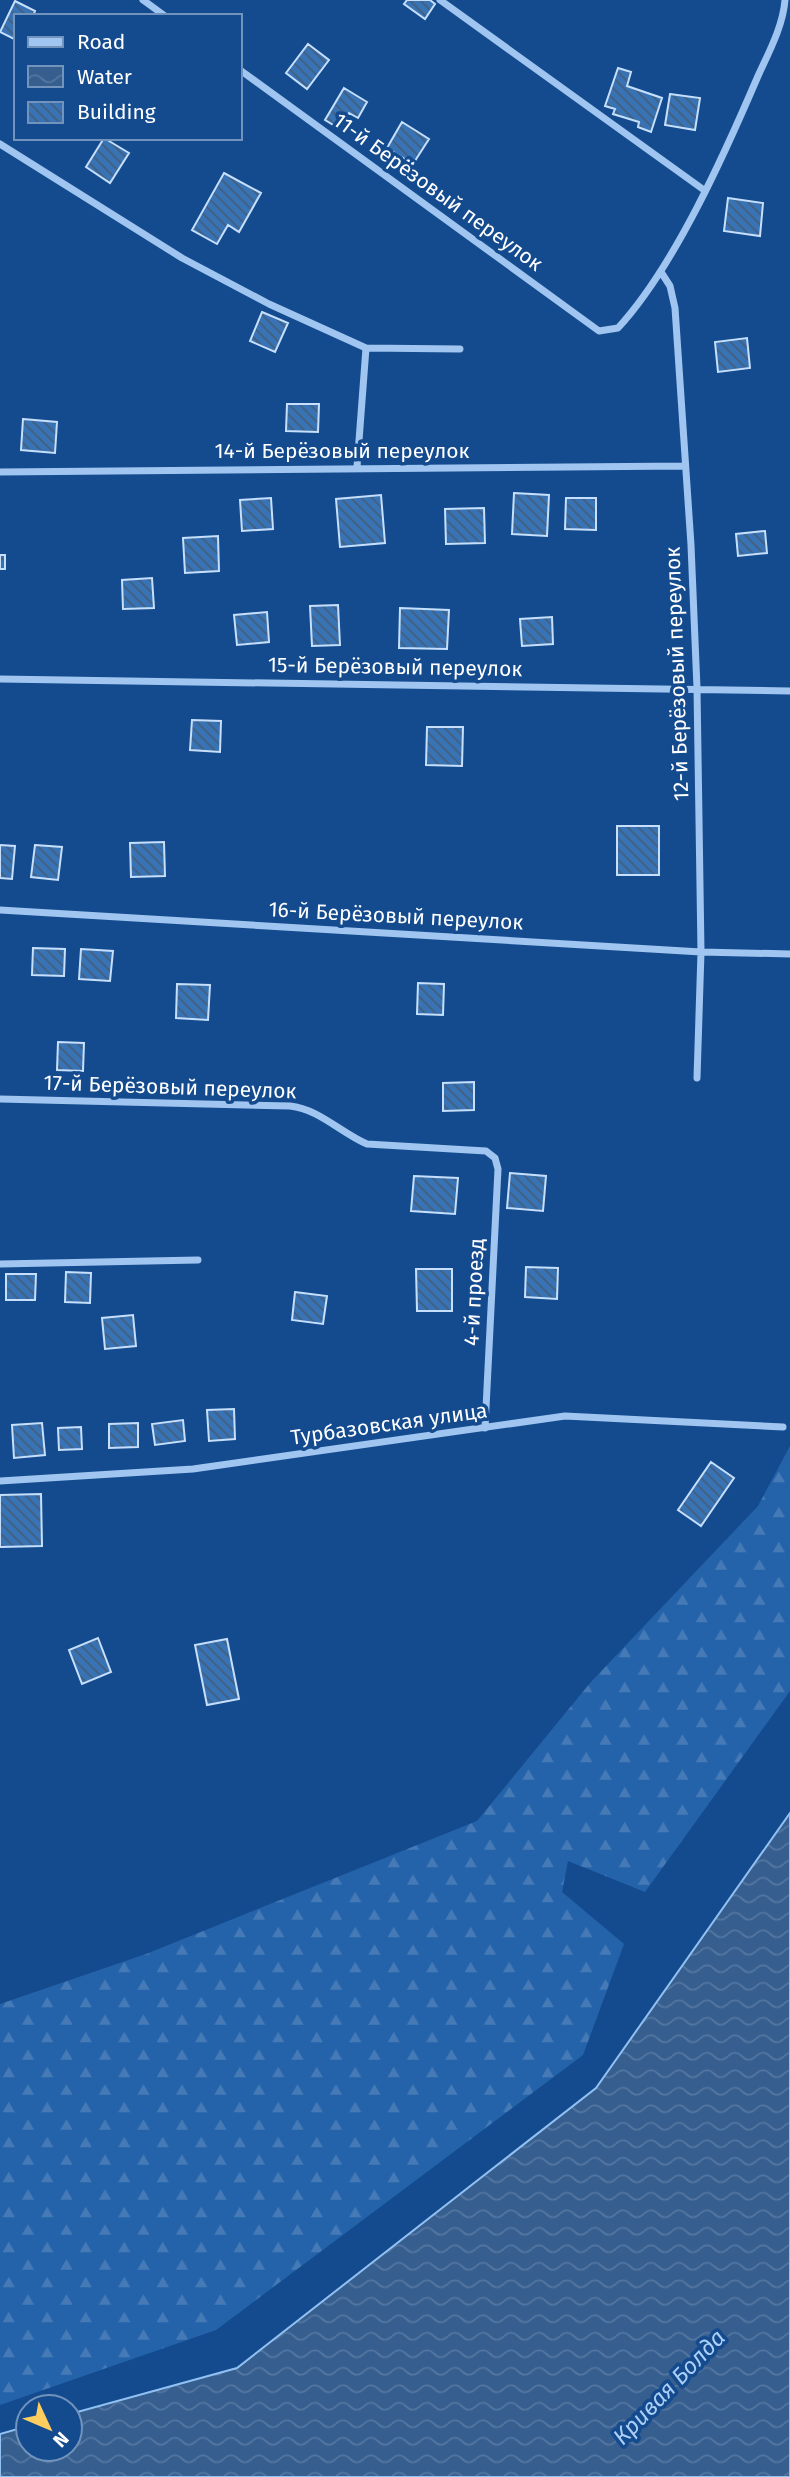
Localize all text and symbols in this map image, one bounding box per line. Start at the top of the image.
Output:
legend [14,14,242,140]
text: Road [77,29,125,55]
text: Water [77,64,132,90]
text: Building [77,99,156,125]
street label: 11-й Берёзовый переулок [328,107,548,277]
street label: 14-й Берёзовый переулок [214,438,470,464]
street label: 12-й Берёзовый переулок [660,546,694,802]
street label: 15-й Берёзовый переулок [268,652,522,682]
street label: 16-й Берёзовый переулок [268,896,524,936]
street label: 17-й Берёзовый переулок [43,1070,297,1104]
street label: 4-й проезд [458,1237,490,1347]
street label: Турбазовская улица [289,1397,489,1451]
water label: Кривая Болда [607,2323,731,2451]
north arrow [14,2393,84,2463]
text: N [48,2427,74,2452]

